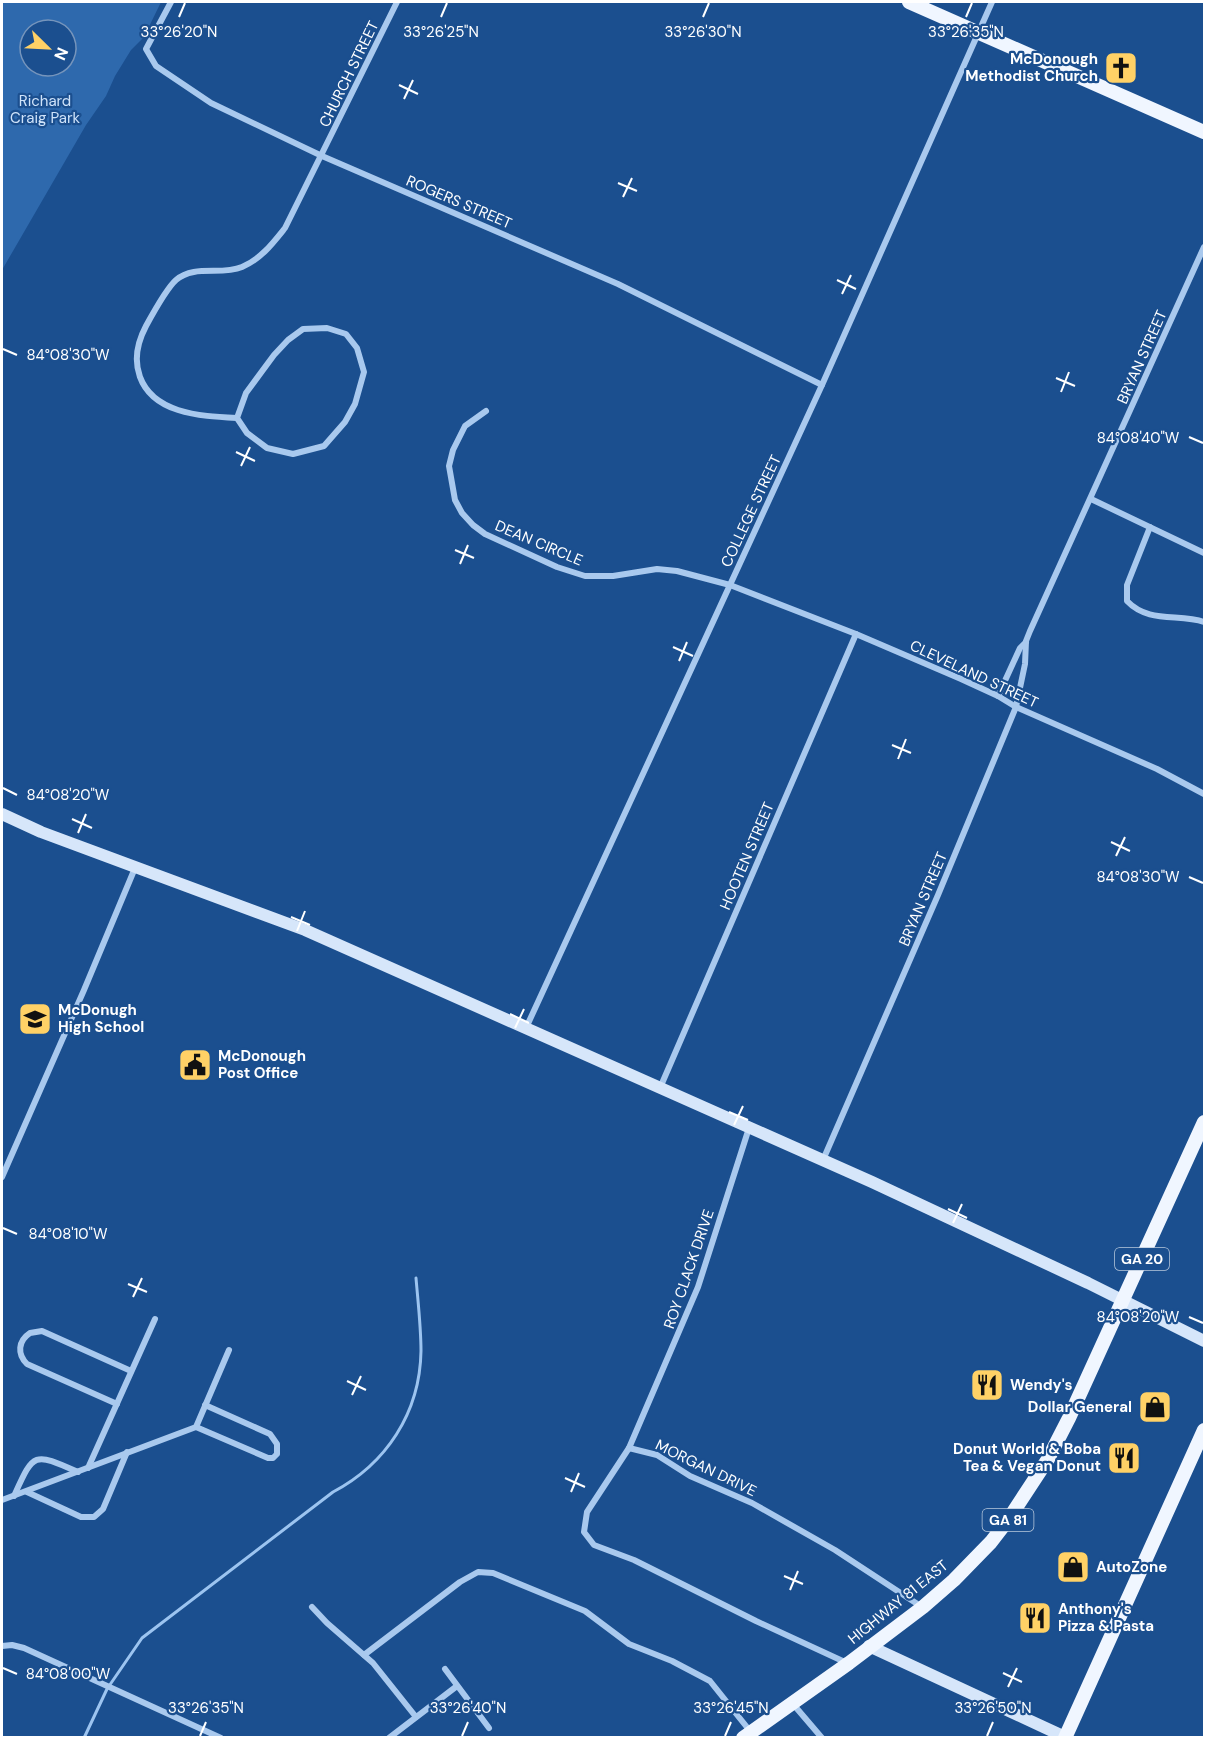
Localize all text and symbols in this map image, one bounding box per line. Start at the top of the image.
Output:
north arrow [18,18,78,78]
street label: CHURCH STREET [315,18,383,130]
text: 33°26'20"N [141,22,217,42]
text: 33°26'25"N [403,22,479,42]
text: 33°26'30"N [664,22,742,42]
text: 33°26'35"N [928,22,1004,42]
text: N [49,44,73,63]
place label: McDonough Methodist Church [965,49,1098,86]
church icon: McDonough Methodist Church [1103,50,1139,86]
park label: Richard Craig Park [10,91,80,128]
street label: ROGERS STREET [403,171,515,233]
street label: BRYAN STREET [1112,307,1172,407]
text: 84°08'30"W [26,345,110,365]
text: 84°08'40"W [1097,428,1180,448]
street label: COLLEGE STREET [716,452,786,570]
street label: DEAN CIRCLE [492,516,586,570]
street label: CLEVELAND STREET [907,635,1041,713]
text: 84°08'20"W [27,785,110,805]
street label: HOOTEN STREET [715,799,779,913]
street label: BRYAN STREET [894,849,952,949]
text: 84°08'30"W [1096,867,1180,887]
place label: McDonugh High School [58,1000,144,1037]
school or university icon: McDonugh High School [17,1001,53,1037]
place label: McDonough Post Office [218,1046,306,1083]
public building icon: McDonough Post Office [177,1047,213,1083]
street label: ROY CLACK DRIVE [659,1207,719,1331]
text: 84°08'10"W [29,1224,108,1244]
road number: GA 20 [1115,1248,1169,1270]
text: 84°08'20"W [1097,1307,1180,1327]
restaurant icon: Wendy's [969,1367,1005,1403]
place label: Wendy's [1010,1375,1073,1395]
shop icon: Dollar General [1137,1389,1173,1425]
place label: Dollar General [1028,1397,1132,1417]
street label: MORGAN DRIVE [652,1435,760,1501]
place label: Donut World & Boba Tea & Vegan Donut [953,1439,1101,1476]
restaurant icon: Donut World & Boba Tea & Vegan Donut [1106,1440,1142,1476]
road number: GA 81 [982,1509,1034,1531]
shop icon: AutoZone [1055,1549,1091,1585]
street label: HIGHWAY 81 EAST [844,1555,952,1649]
place label: AutoZone [1096,1557,1167,1577]
place label: Anthony's Pizza & Pasta [1058,1599,1154,1636]
restaurant icon: Anthony's Pizza & Pasta [1017,1600,1053,1636]
text: 84°08'00"W [26,1664,111,1684]
text: 33°26'35"N [168,1698,244,1718]
text: 33°26'40"N [430,1698,506,1718]
text: 33°26'45"N [693,1698,769,1718]
text: 33°26'50"N [954,1698,1032,1718]

